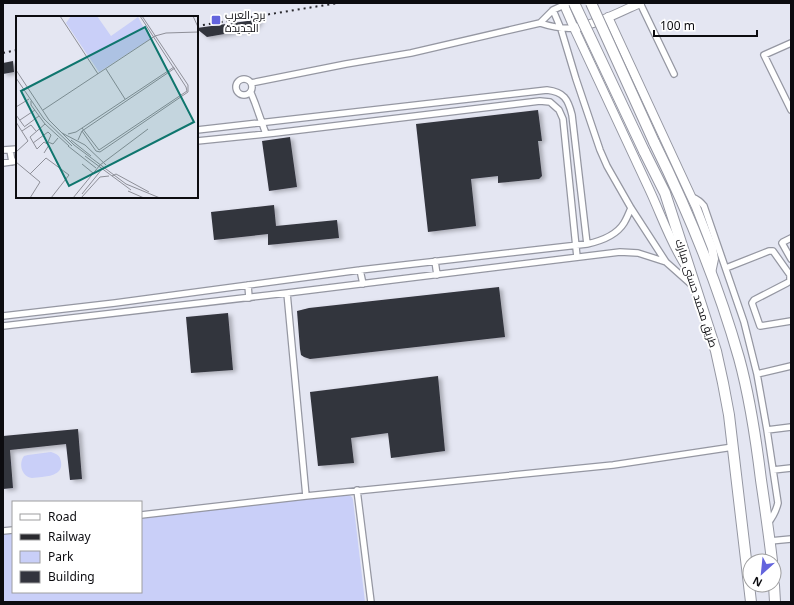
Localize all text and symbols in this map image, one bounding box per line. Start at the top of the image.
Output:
place label: برج العرب الجديدة [225,7,266,35]
scale bar [654,12,757,38]
marker: برج العرب الجديدة [210,14,222,26]
inset map [16,16,198,198]
text: 100 m [660,17,695,34]
street label: طريق محمد حسنى مبارك [672,237,722,349]
legend [12,501,142,593]
text: Road [48,508,77,525]
text: Railway [48,528,92,545]
text: Park [48,548,74,565]
north arrow [742,553,782,593]
text: Building [48,568,95,585]
text: N [750,574,765,591]

